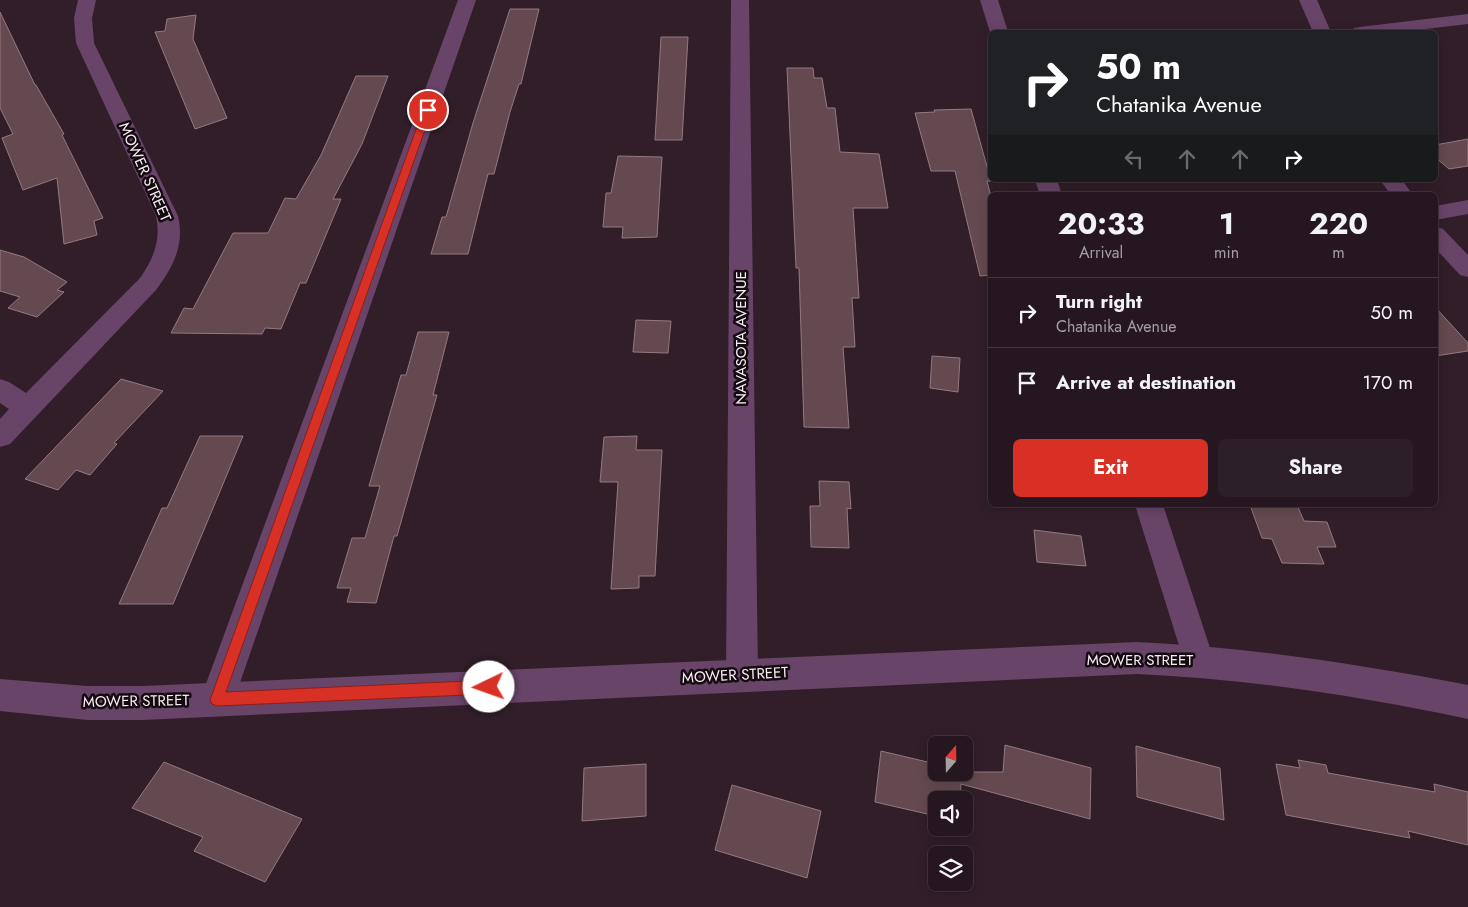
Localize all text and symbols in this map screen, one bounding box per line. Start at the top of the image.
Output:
text: 50 m [1096,42,1181,92]
icon: right [1013,50,1078,115]
text: Chatanika Avenue [1096,88,1262,120]
pin [407,89,449,131]
icon: arrive [414,96,442,124]
street label: MOWER STREET [113,119,177,225]
icon: left [1120,145,1148,173]
icon: ahead [1173,145,1201,173]
icon: ahead [1226,145,1254,173]
icon: right [1279,145,1307,173]
text: 20:33 [1058,202,1144,245]
text: 1 [1219,202,1234,245]
text: 220 [1309,202,1368,245]
text: Arrival [1079,241,1123,264]
text: min [1214,241,1239,264]
text: m [1332,241,1345,264]
street label: NAVASOTA AVENUE [730,271,752,405]
text: Turn right [1056,288,1142,315]
icon: right [1013,299,1041,327]
text: 50 m [1370,299,1413,326]
text: Chatanika Avenue [1056,315,1177,338]
icon: arrive [1013,369,1041,397]
text: Arrive at destination [1056,369,1236,396]
text: 170 m [1363,369,1413,396]
button: Exit [1013,439,1208,497]
button: Share [1218,439,1413,497]
street label: MOWER STREET [1087,649,1193,671]
position arrow [462,660,514,712]
street label: MOWER STREET [681,661,789,689]
street label: MOWER STREET [83,689,190,713]
north arrow [928,736,972,781]
map controls [928,736,973,891]
button: sound [928,791,973,836]
button: layers [928,846,973,891]

